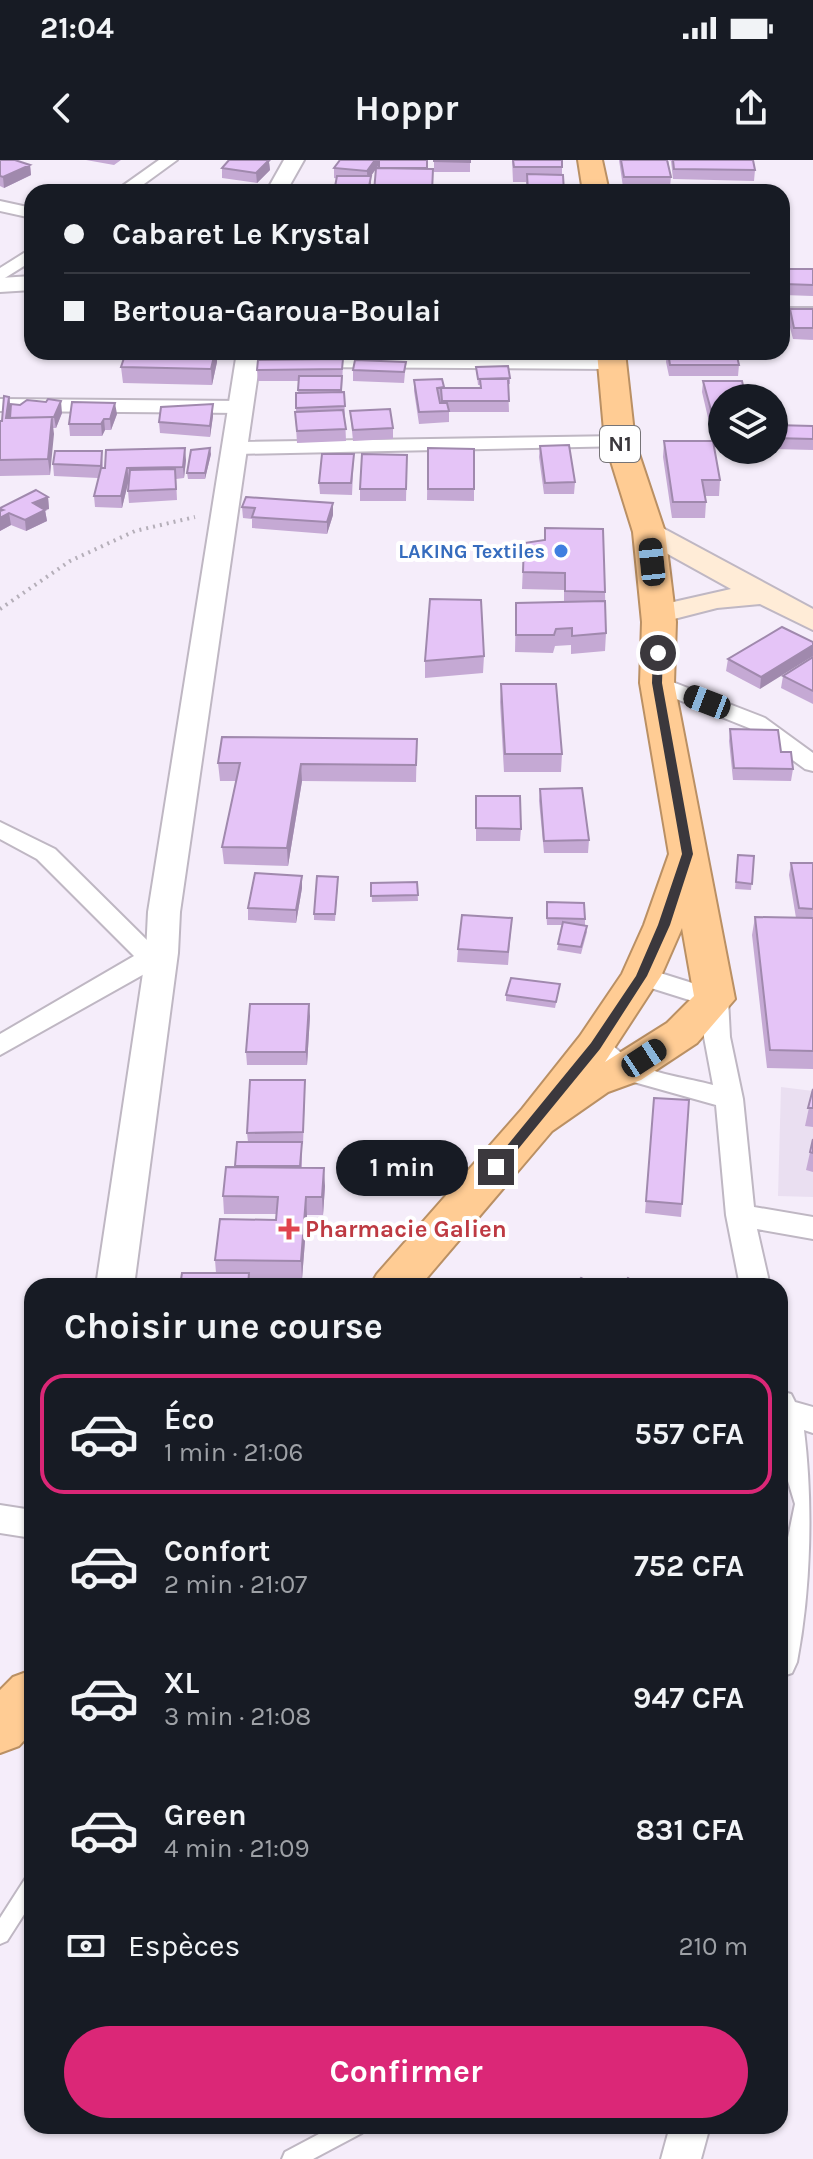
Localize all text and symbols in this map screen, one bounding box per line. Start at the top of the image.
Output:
text: 21:04 [40,10,114,46]
icon: back [40,86,84,130]
icon: share [729,86,773,130]
text: Hoppr [355,87,458,129]
text: Cabaret Le Krystal [112,216,371,252]
text: Bertoua-Garoua-Boulai [112,293,441,329]
map controls [708,384,788,464]
button: layers [708,384,788,464]
road number: N1 [600,426,640,462]
car [638,537,666,587]
place label: LAKING Textiles [398,540,545,563]
marker: LAKING Textiles [552,542,570,560]
route start [640,635,676,671]
car [680,682,734,722]
car [617,1035,671,1081]
callout: 1 min [336,1139,468,1195]
route end [478,1149,514,1185]
text: 1 min [369,1152,435,1183]
place label: Pharmacie Galien [305,1215,507,1243]
marker: Pharmacie Galien [280,1220,298,1238]
text: Choisir une course [64,1305,383,1347]
icon: car [68,1398,140,1470]
text: Éco [164,1401,214,1437]
text: 557 CFA [634,1416,744,1452]
text: 1 min · 21:06 [164,1437,304,1468]
icon: car [68,1530,140,1602]
text: Confort [164,1533,270,1569]
text: 752 CFA [634,1548,744,1584]
text: 2 min · 21:07 [164,1569,307,1600]
icon: car [68,1662,140,1734]
text: XL [164,1665,199,1701]
text: 947 CFA [633,1680,744,1716]
text: 3 min · 21:08 [164,1701,311,1732]
icon: car [68,1794,140,1866]
text: Green [164,1797,247,1833]
text: 831 CFA [635,1812,744,1848]
text: 4 min · 21:09 [164,1833,310,1864]
icon: cash [64,1924,108,1968]
text: Espèces [128,1928,240,1964]
text: 210 m [678,1931,748,1962]
button: Confirmer [64,2026,748,2118]

